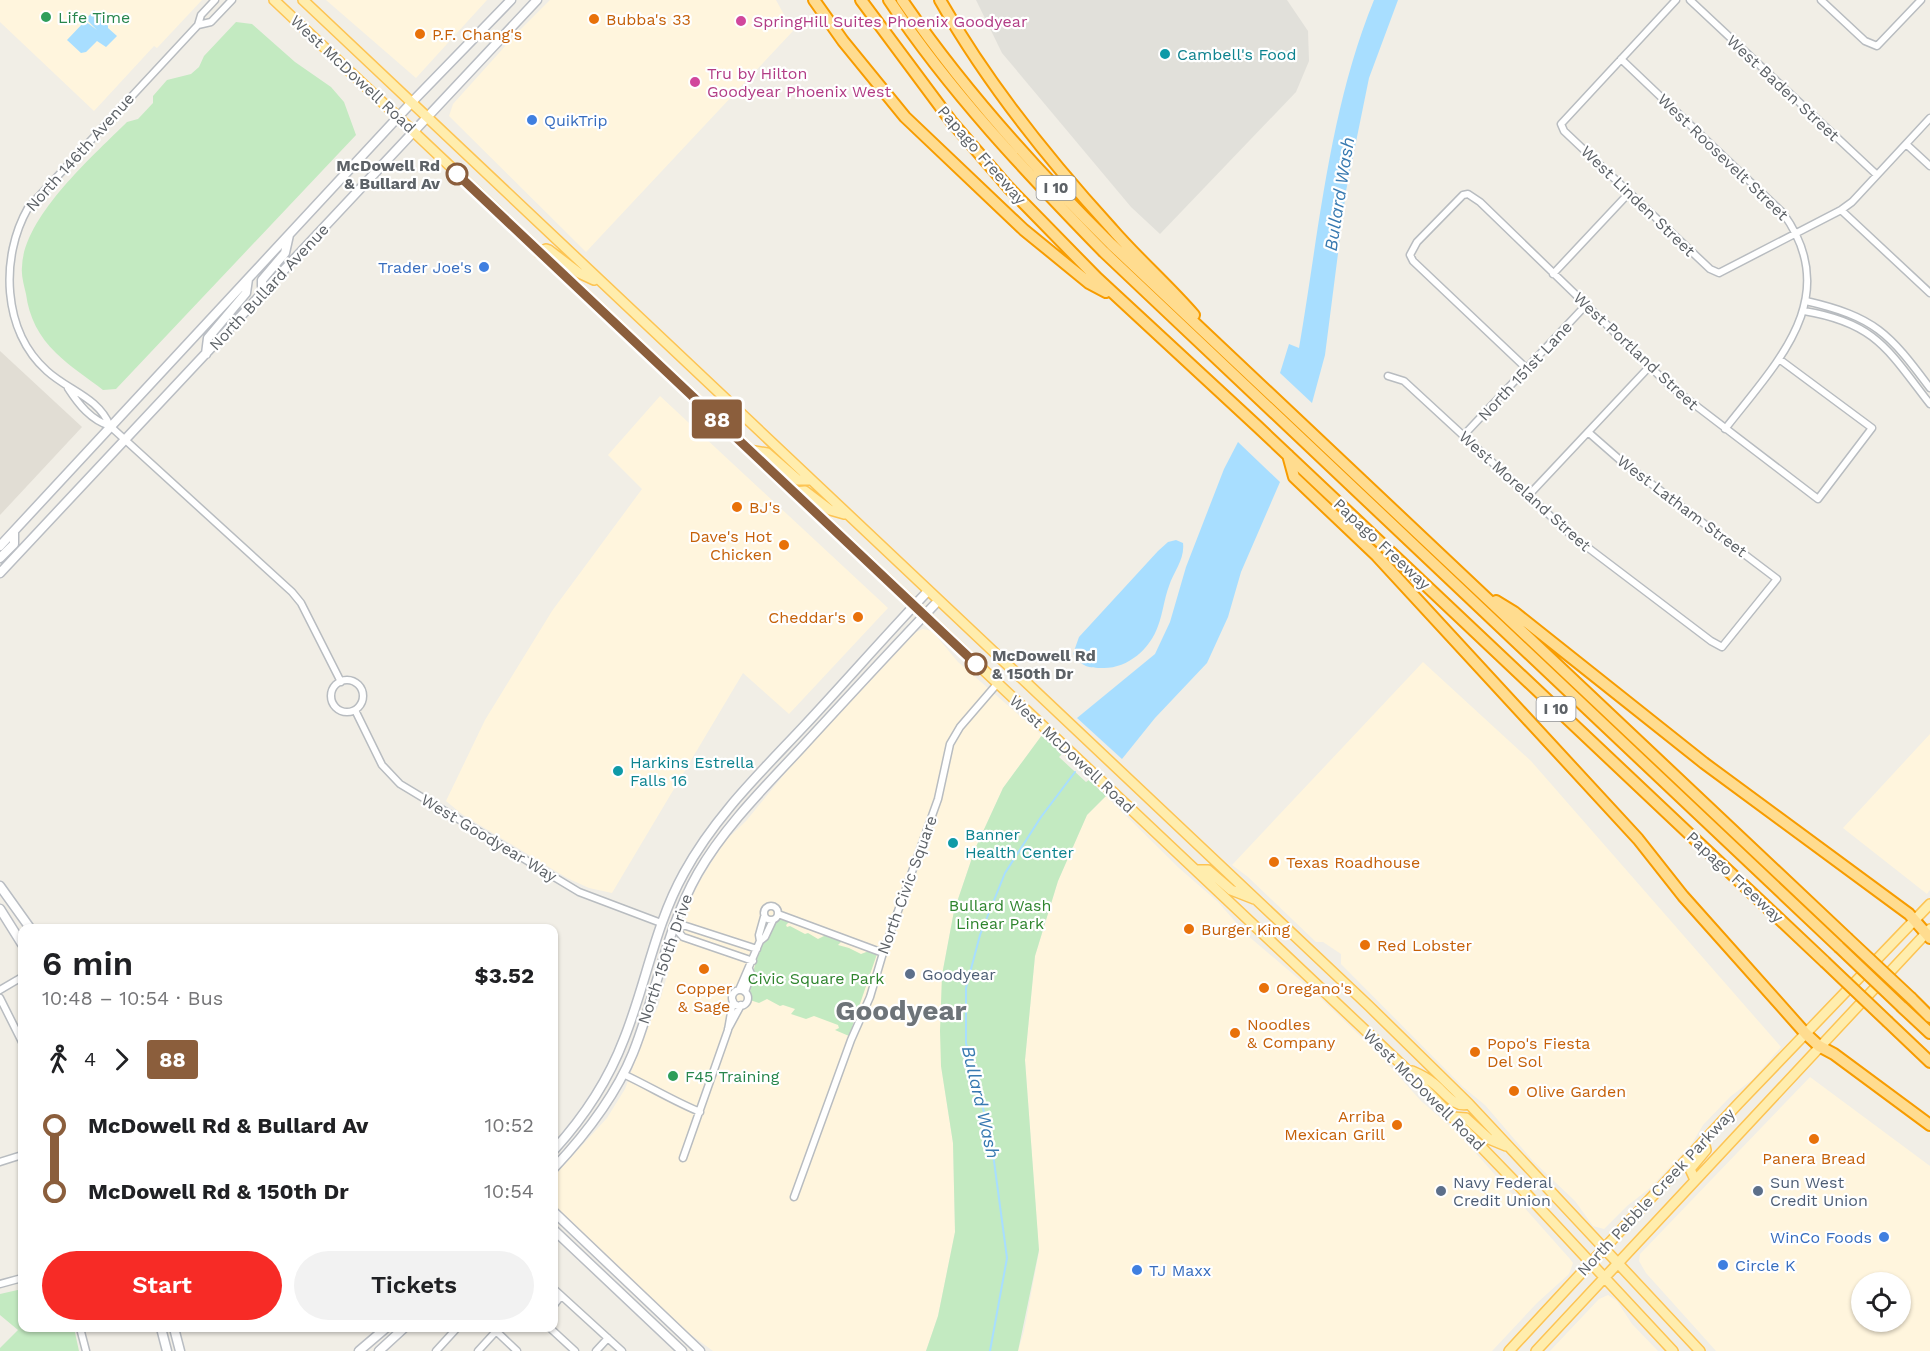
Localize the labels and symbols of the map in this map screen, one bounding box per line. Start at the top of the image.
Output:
place label: Life Time [58,8,130,27]
marker: Life Time [39,10,53,24]
place label: Bubba's 33 [606,10,691,29]
street label: West McDowell Road [286,11,420,137]
marker: Bubba's 33 [587,12,601,26]
place label: SpringHill Suites Phoenix Goodyear [753,12,1028,31]
marker: SpringHill Suites Phoenix Goodyear [734,14,748,28]
place label: P.F. Chang's [432,25,522,44]
marker: P.F. Chang's [413,27,427,41]
street label: West Baden Street [1723,31,1843,145]
place label: Cambell's Food [1177,45,1297,64]
marker: Cambell's Food [1158,47,1172,61]
place label: Tru by Hilton Goodyear Phoenix West [707,64,891,101]
marker: Tru by Hilton Goodyear Phoenix West [688,75,702,89]
street label: North 146th Avenue [22,89,138,215]
street label: West Roosevelt Street [1654,90,1792,225]
street label: Papago Freeway [934,102,1031,209]
place label: QuikTrip [544,111,608,130]
marker: QuikTrip [525,113,539,127]
water label: Bullard Wash [1320,136,1358,252]
street label: West Linden Street [1577,142,1699,261]
place label: McDowell Rd & Bullard Av [336,156,440,193]
marker: McDowell Rd & Bullard Av [446,163,468,185]
road number: I 10 [1036,176,1076,200]
street label: North Bullard Avenue [205,220,333,354]
place label: Trader Joe's [378,258,472,277]
marker: Trader Joe's [477,260,491,274]
street label: West Portland Street [1569,288,1703,414]
street label: North 151st Lane [1474,317,1576,425]
line badge: 88 [690,400,744,438]
street label: West Moreland Street [1455,427,1595,555]
street label: West Latham Street [1613,451,1751,561]
street label: Papago Freeway [1330,494,1435,594]
place label: BJ's [749,498,780,517]
marker: BJ's [730,500,744,514]
place label: Dave's Hot Chicken [689,527,772,564]
marker: Dave's Hot Chicken [777,538,791,552]
place label: Cheddar's [768,608,846,627]
marker: Cheddar's [851,610,865,624]
place label: McDowell Rd & 150th Dr [992,646,1096,683]
marker: McDowell Rd & 150th Dr [965,653,987,675]
street label: West McDowell Road [1005,691,1139,817]
road number: I 10 [1536,697,1576,721]
place label: Harkins Estrella Falls 16 [630,753,754,790]
marker: Harkins Estrella Falls 16 [611,764,625,778]
street label: West Goodyear Way [418,790,561,886]
street label: North Civic Square [873,813,941,957]
place label: Banner Health Center [965,825,1074,862]
street label: Papago Freeway [1683,827,1788,927]
marker: Banner Health Center [946,836,960,850]
place label: Texas Roadhouse [1286,853,1420,872]
marker: Texas Roadhouse [1267,855,1281,869]
street label: North 150th Drive [634,891,696,1027]
park label: Bullard Wash Linear Park [949,896,1051,933]
place label: Burger King [1201,920,1290,939]
marker: Burger King [1182,922,1196,936]
place label: Red Lobster [1377,936,1472,955]
marker: Red Lobster [1358,938,1372,952]
marker: Copper & Sage [697,962,711,976]
place label: Goodyear [922,965,996,984]
marker: Goodyear [903,967,917,981]
park label: Civic Square Park [748,969,884,988]
place label: Copper & Sage [676,979,733,1016]
place label: Oregano's [1276,979,1352,998]
marker: Oregano's [1257,981,1271,995]
district label: Goodyear [835,994,967,1027]
place label: Noodles & Company [1247,1015,1336,1052]
street label: West McDowell Road [1359,1025,1489,1155]
marker: Noodles & Company [1228,1026,1242,1040]
place label: Popo's Fiesta Del Sol [1487,1034,1590,1071]
water label: Bullard Wash [958,1044,1004,1160]
marker: Popo's Fiesta Del Sol [1468,1045,1482,1059]
place label: F45 Training [685,1067,780,1086]
marker: F45 Training [666,1069,680,1083]
place label: Olive Garden [1526,1082,1626,1101]
marker: Olive Garden [1507,1084,1521,1098]
street label: North Pebble Creek Parkway [1573,1104,1739,1280]
place label: Arriba Mexican Grill [1284,1107,1385,1144]
marker: Arriba Mexican Grill [1390,1118,1404,1132]
marker: Panera Bread [1807,1132,1821,1146]
place label: Panera Bread [1762,1149,1866,1168]
place label: Navy Federal Credit Union [1453,1173,1553,1210]
place label: Sun West Credit Union [1770,1173,1868,1210]
marker: Navy Federal Credit Union [1434,1184,1448,1198]
marker: Sun West Credit Union [1751,1184,1765,1198]
place label: WinCo Foods [1770,1228,1872,1247]
marker: WinCo Foods [1877,1230,1891,1244]
place label: Circle K [1735,1256,1796,1275]
marker: Circle K [1716,1258,1730,1272]
place label: TJ Maxx [1149,1261,1211,1280]
marker: TJ Maxx [1130,1263,1144,1277]

